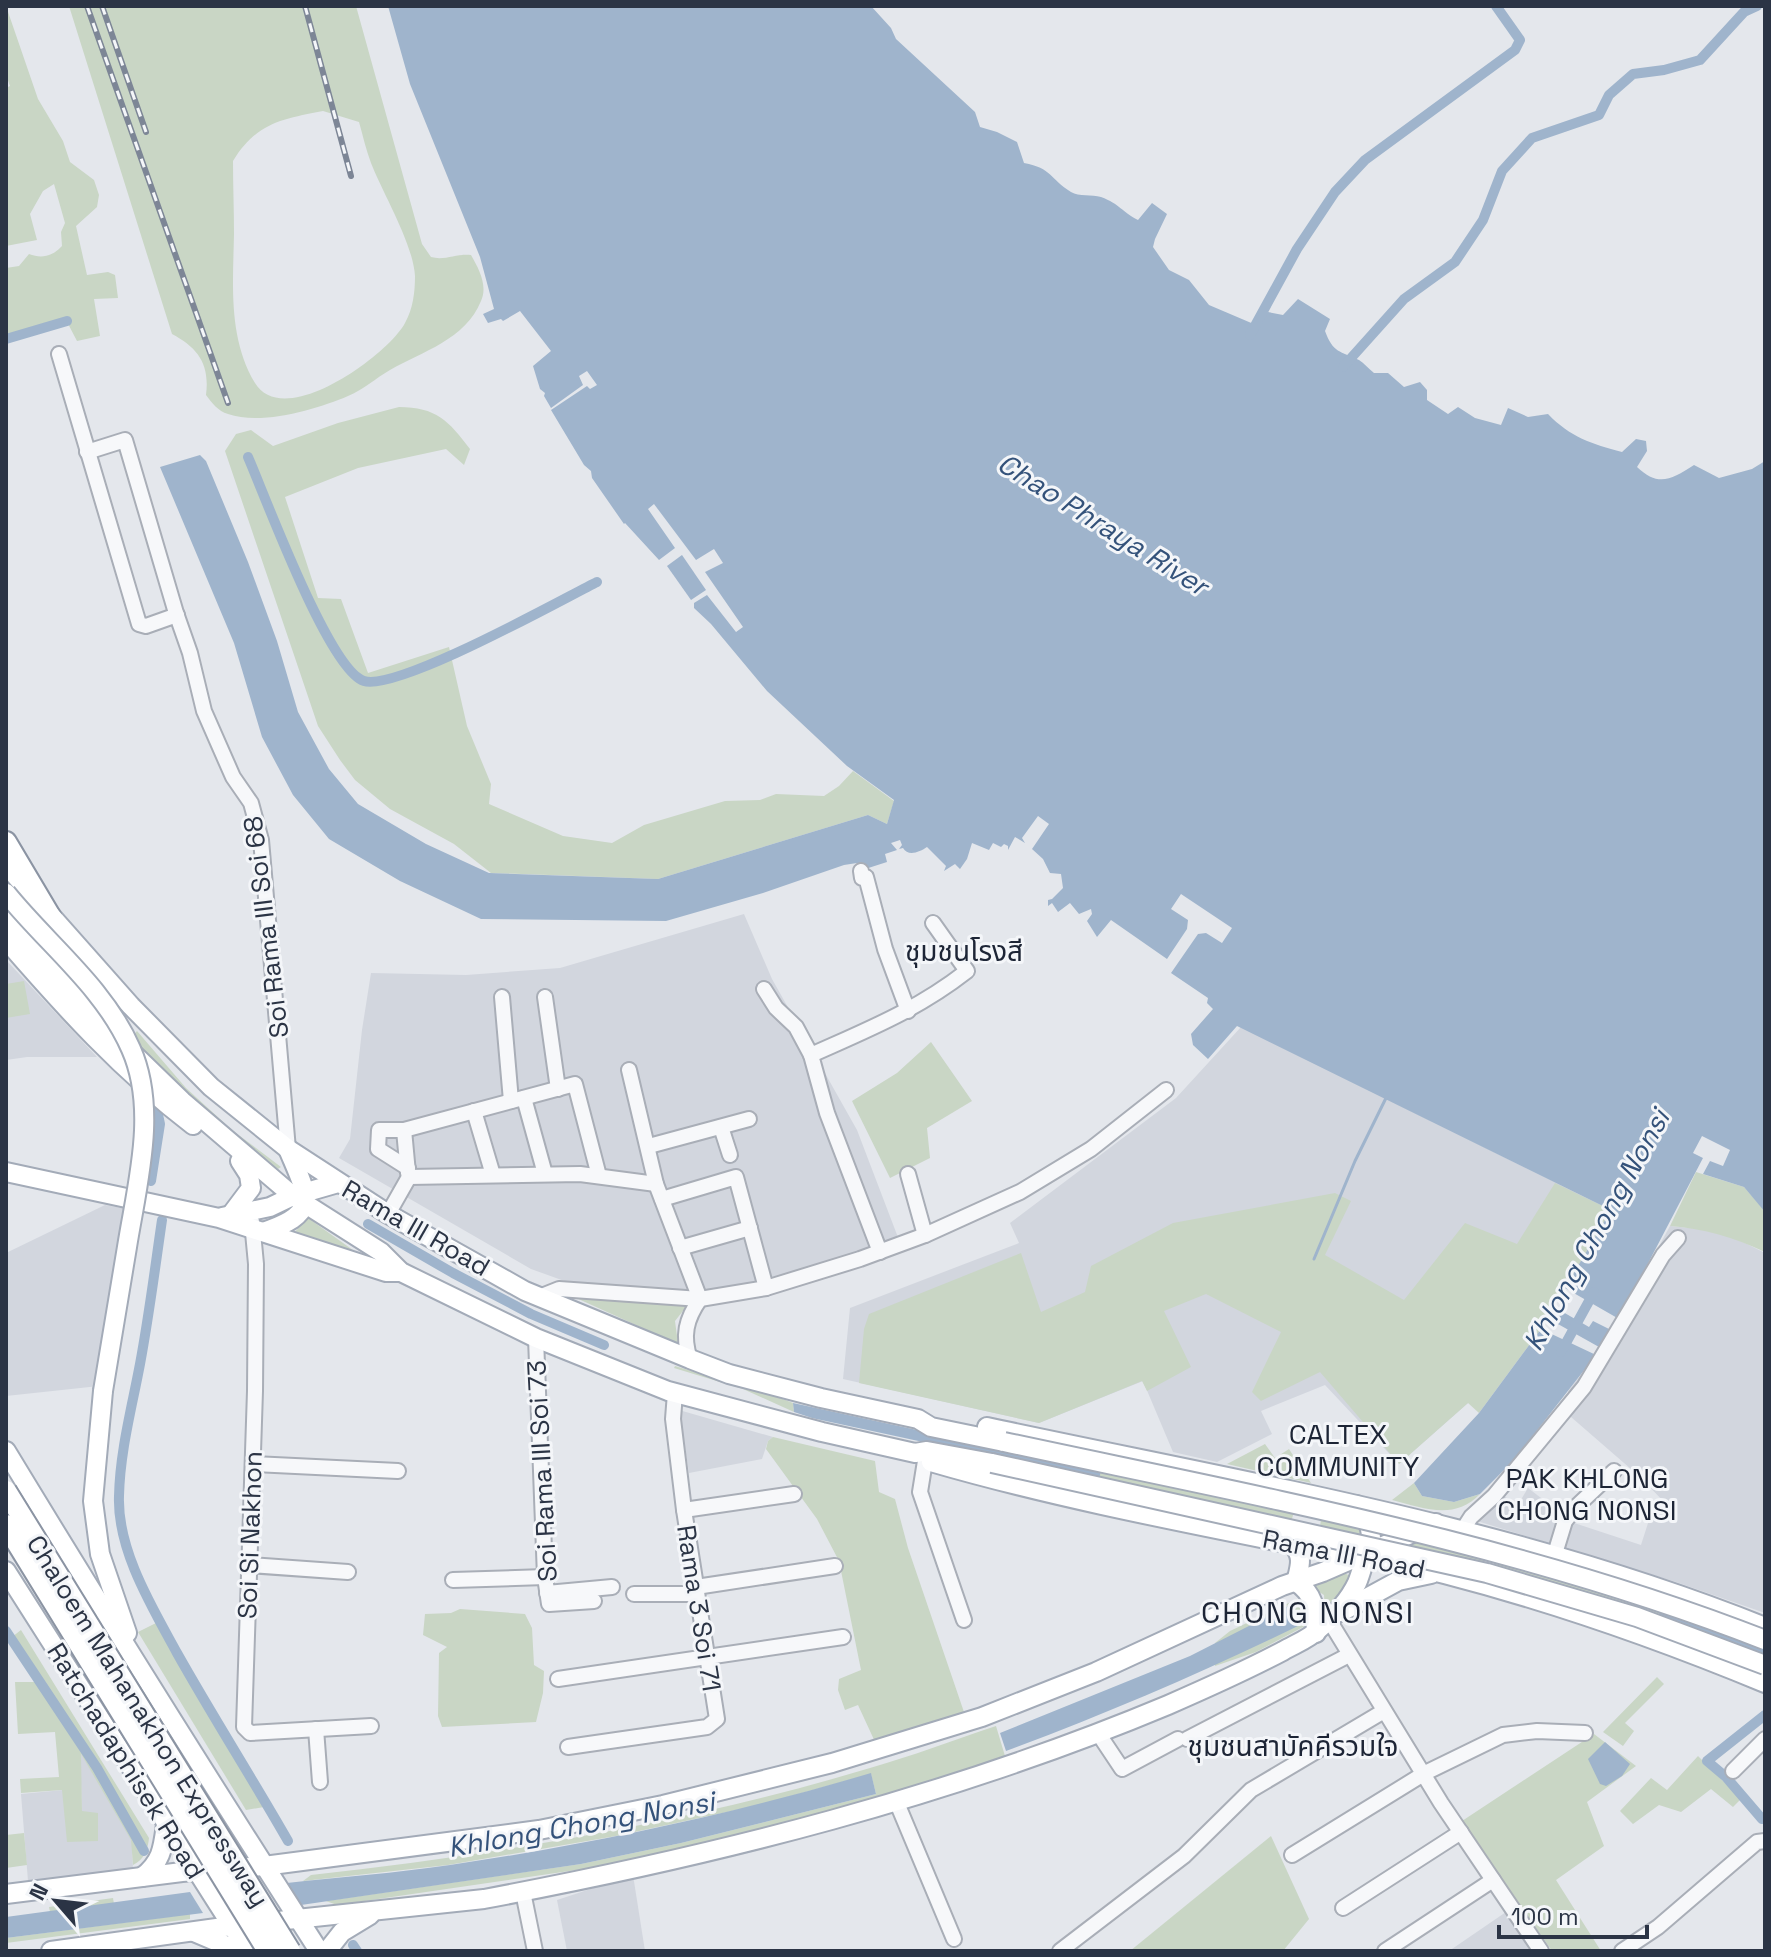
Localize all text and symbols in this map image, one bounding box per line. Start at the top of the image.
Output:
water label: Chao Phraya River [991,445,1218,605]
street label: Soi Rama III Soi 68 [236,814,296,1040]
district label: ชุมชนโรงสี [905,933,1023,969]
water label: Khlong Chong Nonsi [1515,1100,1679,1357]
street label: Rama III Road [336,1172,496,1284]
street label: Soi Rama III Soi 73 [519,1359,565,1583]
district label: CALTEX COMMUNITY [1257,1416,1419,1484]
street label: Soi Si Nakhon [230,1450,270,1620]
district label: PAK KHLONG CHONG NONSI [1497,1460,1677,1528]
street label: Rama 3 Soi 71 [669,1522,729,1694]
street label: Rama III Road [1260,1522,1428,1586]
street label: Chaloem Mahanakhon Expressway [19,1529,277,1913]
district label: CHONG NONSI [1201,1593,1415,1632]
street label: Ratchadaphisek Road [39,1636,213,1886]
district label: ชุมชนสามัคคีรวมใจ [1188,1728,1398,1764]
water label: Khlong Chong Nonsi [445,1782,720,1865]
north arrow [16,1861,96,1941]
text: N [23,1879,54,1905]
scale bar [1499,1889,1647,1939]
text: 100 m [1511,1901,1579,1932]

